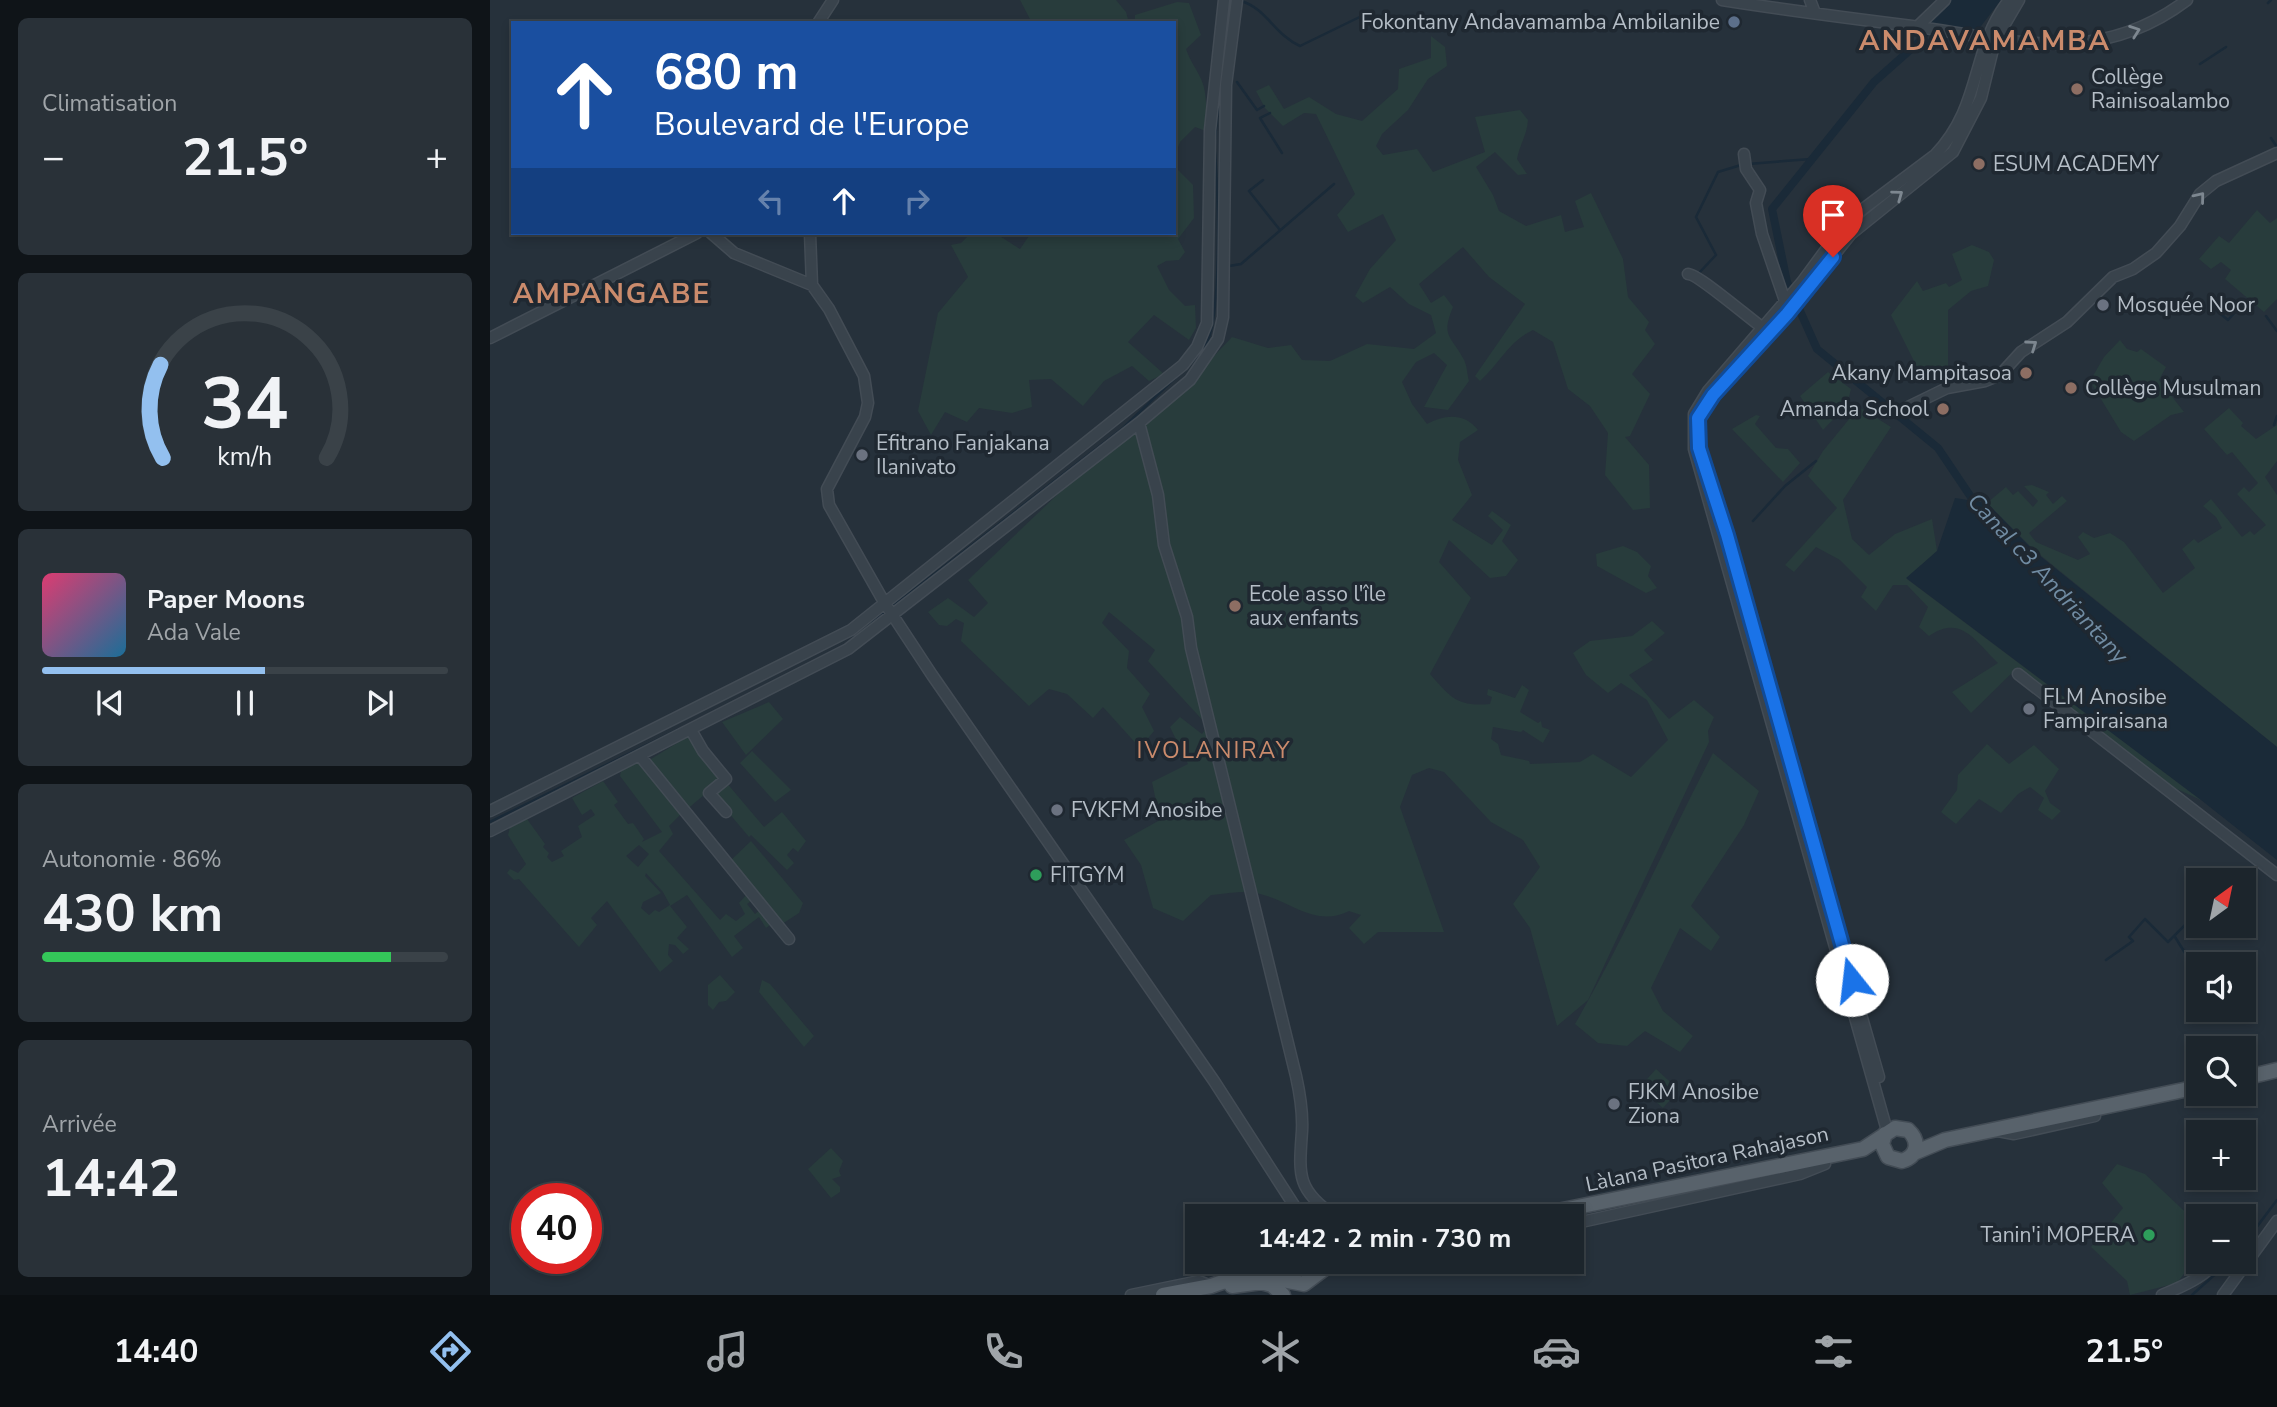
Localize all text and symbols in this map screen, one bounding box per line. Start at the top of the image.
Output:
place label: Fokontany Andavamamba Ambilanibe [1361,8,1720,36]
marker: Fokontany Andavamamba Ambilanibe [1726,14,1742,30]
district label: ANDAVAMAMBA [1859,22,2111,60]
one-way arrow [2128,25,2141,39]
text: 680 m [654,39,798,106]
icon: ahead [539,49,630,140]
place label: Collège Rainisoalambo [2091,63,2230,115]
marker: Collège Rainisoalambo [2069,81,2085,97]
text: Climatisation [42,88,177,119]
text: Boulevard de l'Europe [654,103,969,146]
text: 21.5° [182,122,308,193]
text: − [42,132,65,183]
text: + [425,132,448,183]
place label: ESUM ACADEMY [1993,150,2159,178]
marker: ESUM ACADEMY [1971,156,1987,172]
icon: left [752,182,790,220]
icon: ahead [825,182,863,220]
icon: right [898,182,936,220]
pin [1803,185,1863,257]
one-way arrow [1890,191,1903,204]
one-way arrow [2191,193,2204,205]
icon: arrive [1814,196,1852,234]
district label: AMPANGABE [513,275,711,313]
place label: Mosquée Noor [2117,291,2255,319]
marker: Mosquée Noor [2095,297,2111,313]
one-way arrow [2024,340,2037,353]
text: 34 [201,355,289,455]
place label: Akany Mampitasoa [1832,359,2012,387]
marker: Akany Mampitasoa [2018,365,2034,381]
place label: Collège Musulman [2085,374,2261,402]
marker: Collège Musulman [2063,380,2079,396]
place label: Amanda School [1780,395,1930,423]
marker: Amanda School [1935,401,1951,417]
place label: Efitrano Fanjakana Ilanivato [876,429,1050,481]
text: km/h [217,440,273,474]
marker: Efitrano Fanjakana Ilanivato [854,447,870,463]
water label: Canal c3 Andriantany [1960,486,2136,671]
place label: Ecole asso l'île aux enfants [1249,580,1386,632]
text: Paper Moons [147,582,305,617]
marker: Ecole asso l'île aux enfants [1227,598,1243,614]
text: Ada Vale [147,617,241,648]
place label: FLM Anosibe Fampiraisana [2043,683,2168,735]
icon: previous [91,684,129,722]
icon: pause [226,684,264,722]
icon: next [361,684,399,722]
marker: FLM Anosibe Fampiraisana [2021,701,2037,717]
district label: IVOLANIRAY [1137,735,1291,766]
place label: FVKFM Anosibe [1071,796,1222,824]
marker: FVKFM Anosibe [1049,802,1065,818]
text: Autonomie · 86% [42,844,222,875]
place label: FITGYM [1050,861,1124,889]
marker: FITGYM [1028,867,1044,883]
north arrow [2186,868,2256,938]
map controls [2186,868,2256,1274]
text: 430 km [42,878,223,949]
position arrow [1815,943,1889,1017]
button: sound [2186,952,2256,1022]
button: search [2186,1036,2256,1106]
place label: FJKM Anosibe Ziona [1628,1078,1759,1130]
marker: FJKM Anosibe Ziona [1606,1096,1622,1112]
text: Arrivée [42,1109,117,1140]
street label: Làlana Pasitora Rahajason [1583,1120,1831,1198]
button: + [2186,1120,2256,1190]
text: 14:42 [42,1143,180,1214]
speed limit sign: 40 [511,1183,602,1274]
button: − [2186,1204,2256,1274]
text: 14:42 · 2 min · 730 m [1258,1221,1511,1256]
place label: Tanin'i MOPERA [1980,1221,2135,1249]
marker: Tanin'i MOPERA [2141,1227,2157,1243]
icon: directions [426,1327,475,1376]
icon: music [703,1327,752,1376]
icon: phone [979,1327,1028,1376]
icon: climate [1256,1327,1305,1376]
icon: car [1532,1327,1581,1376]
icon: filters [1809,1327,1858,1376]
text: 14:40 [114,1330,199,1373]
text: 21.5° [2085,1330,2163,1373]

